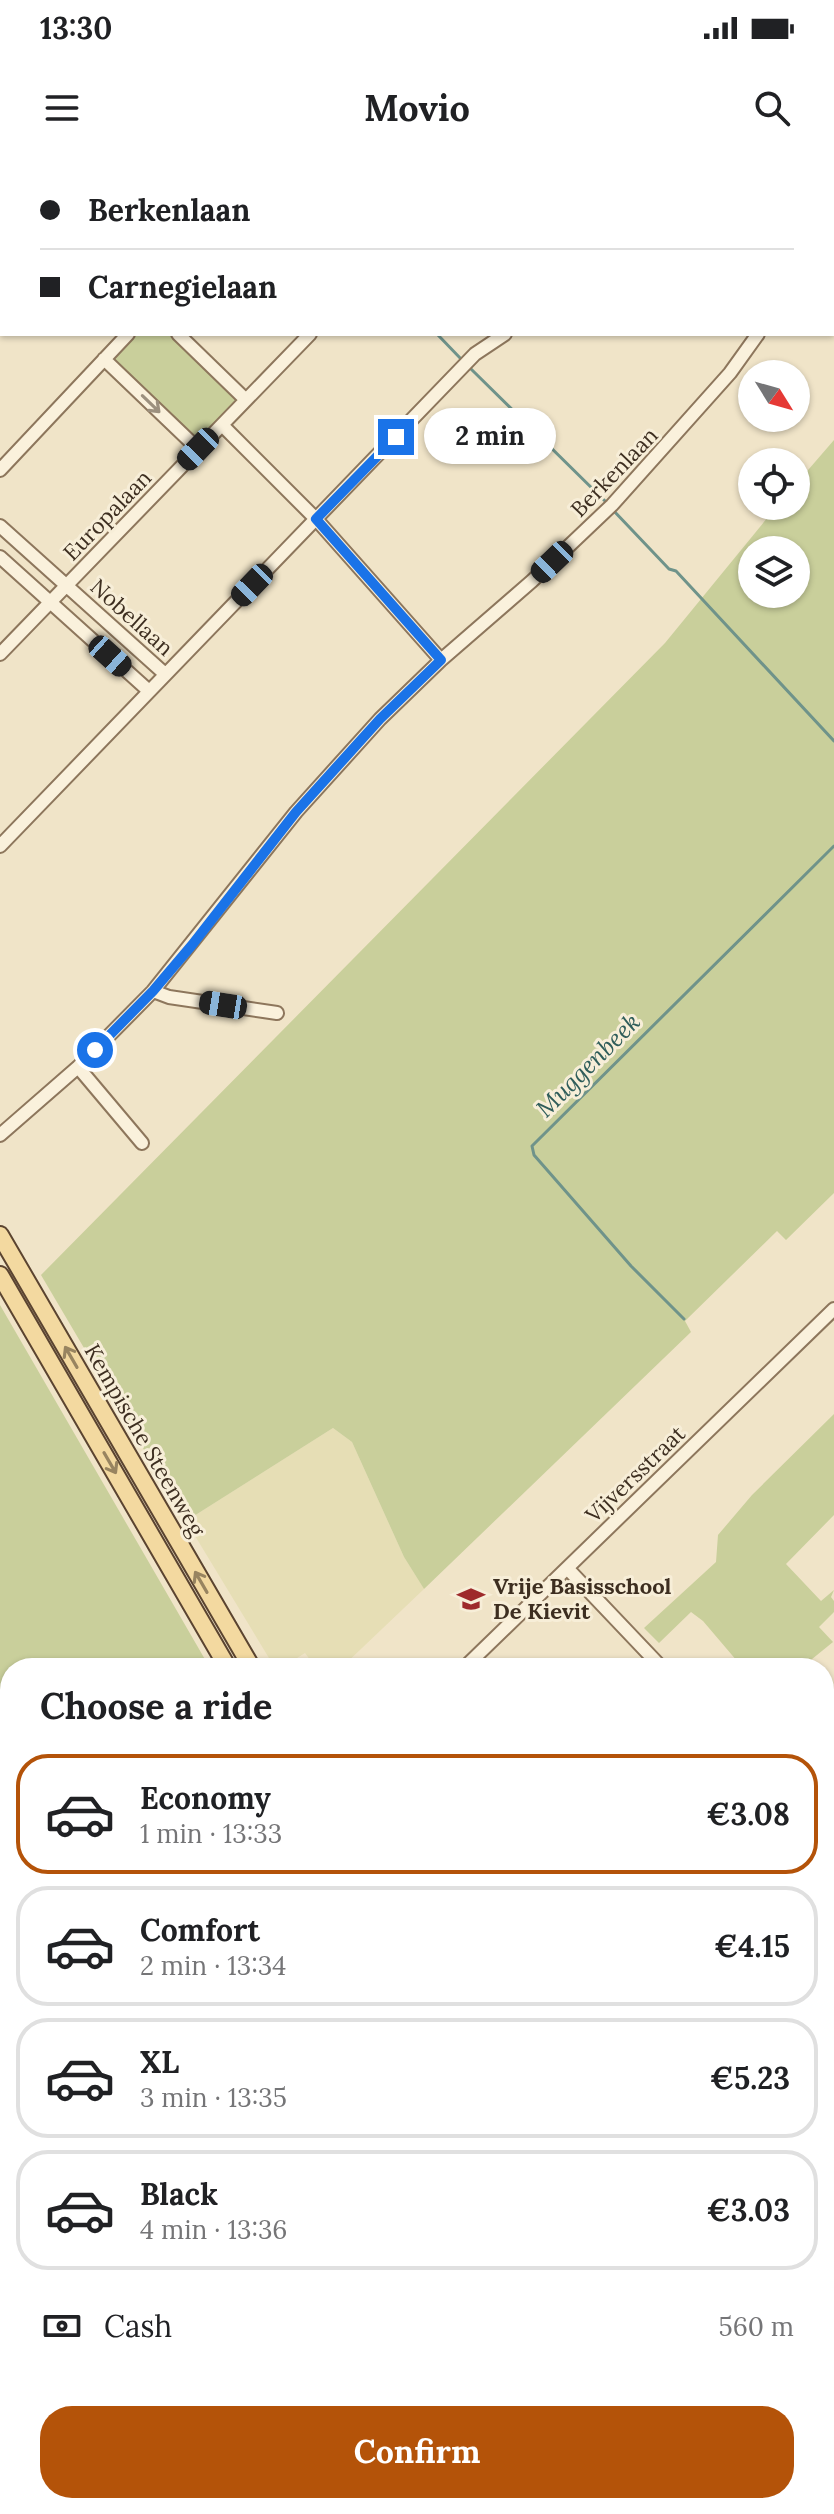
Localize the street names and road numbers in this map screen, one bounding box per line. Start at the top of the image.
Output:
street label: Berkenlaan [564,421,664,523]
street label: Europalaan [57,464,157,566]
street label: Nobellaan [85,572,179,662]
street label: Kempische Steenweg [79,1339,212,1542]
street label: Vijversstraat [579,1419,691,1529]

